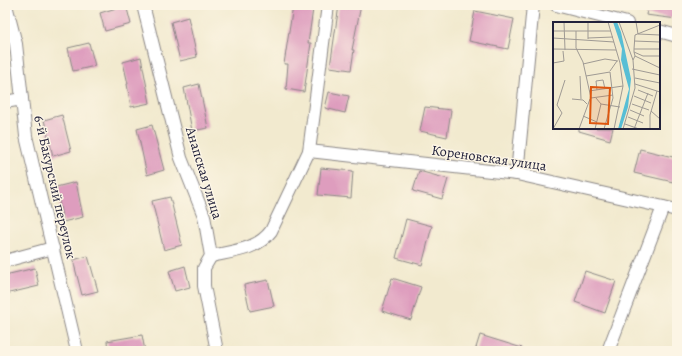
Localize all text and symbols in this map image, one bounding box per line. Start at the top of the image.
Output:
inset map [553,22,660,129]
street label: 6-й Бакурский переулок [29,113,81,261]
street label: Анапская улица [181,124,227,222]
street label: Кореновская улица [430,141,548,176]

